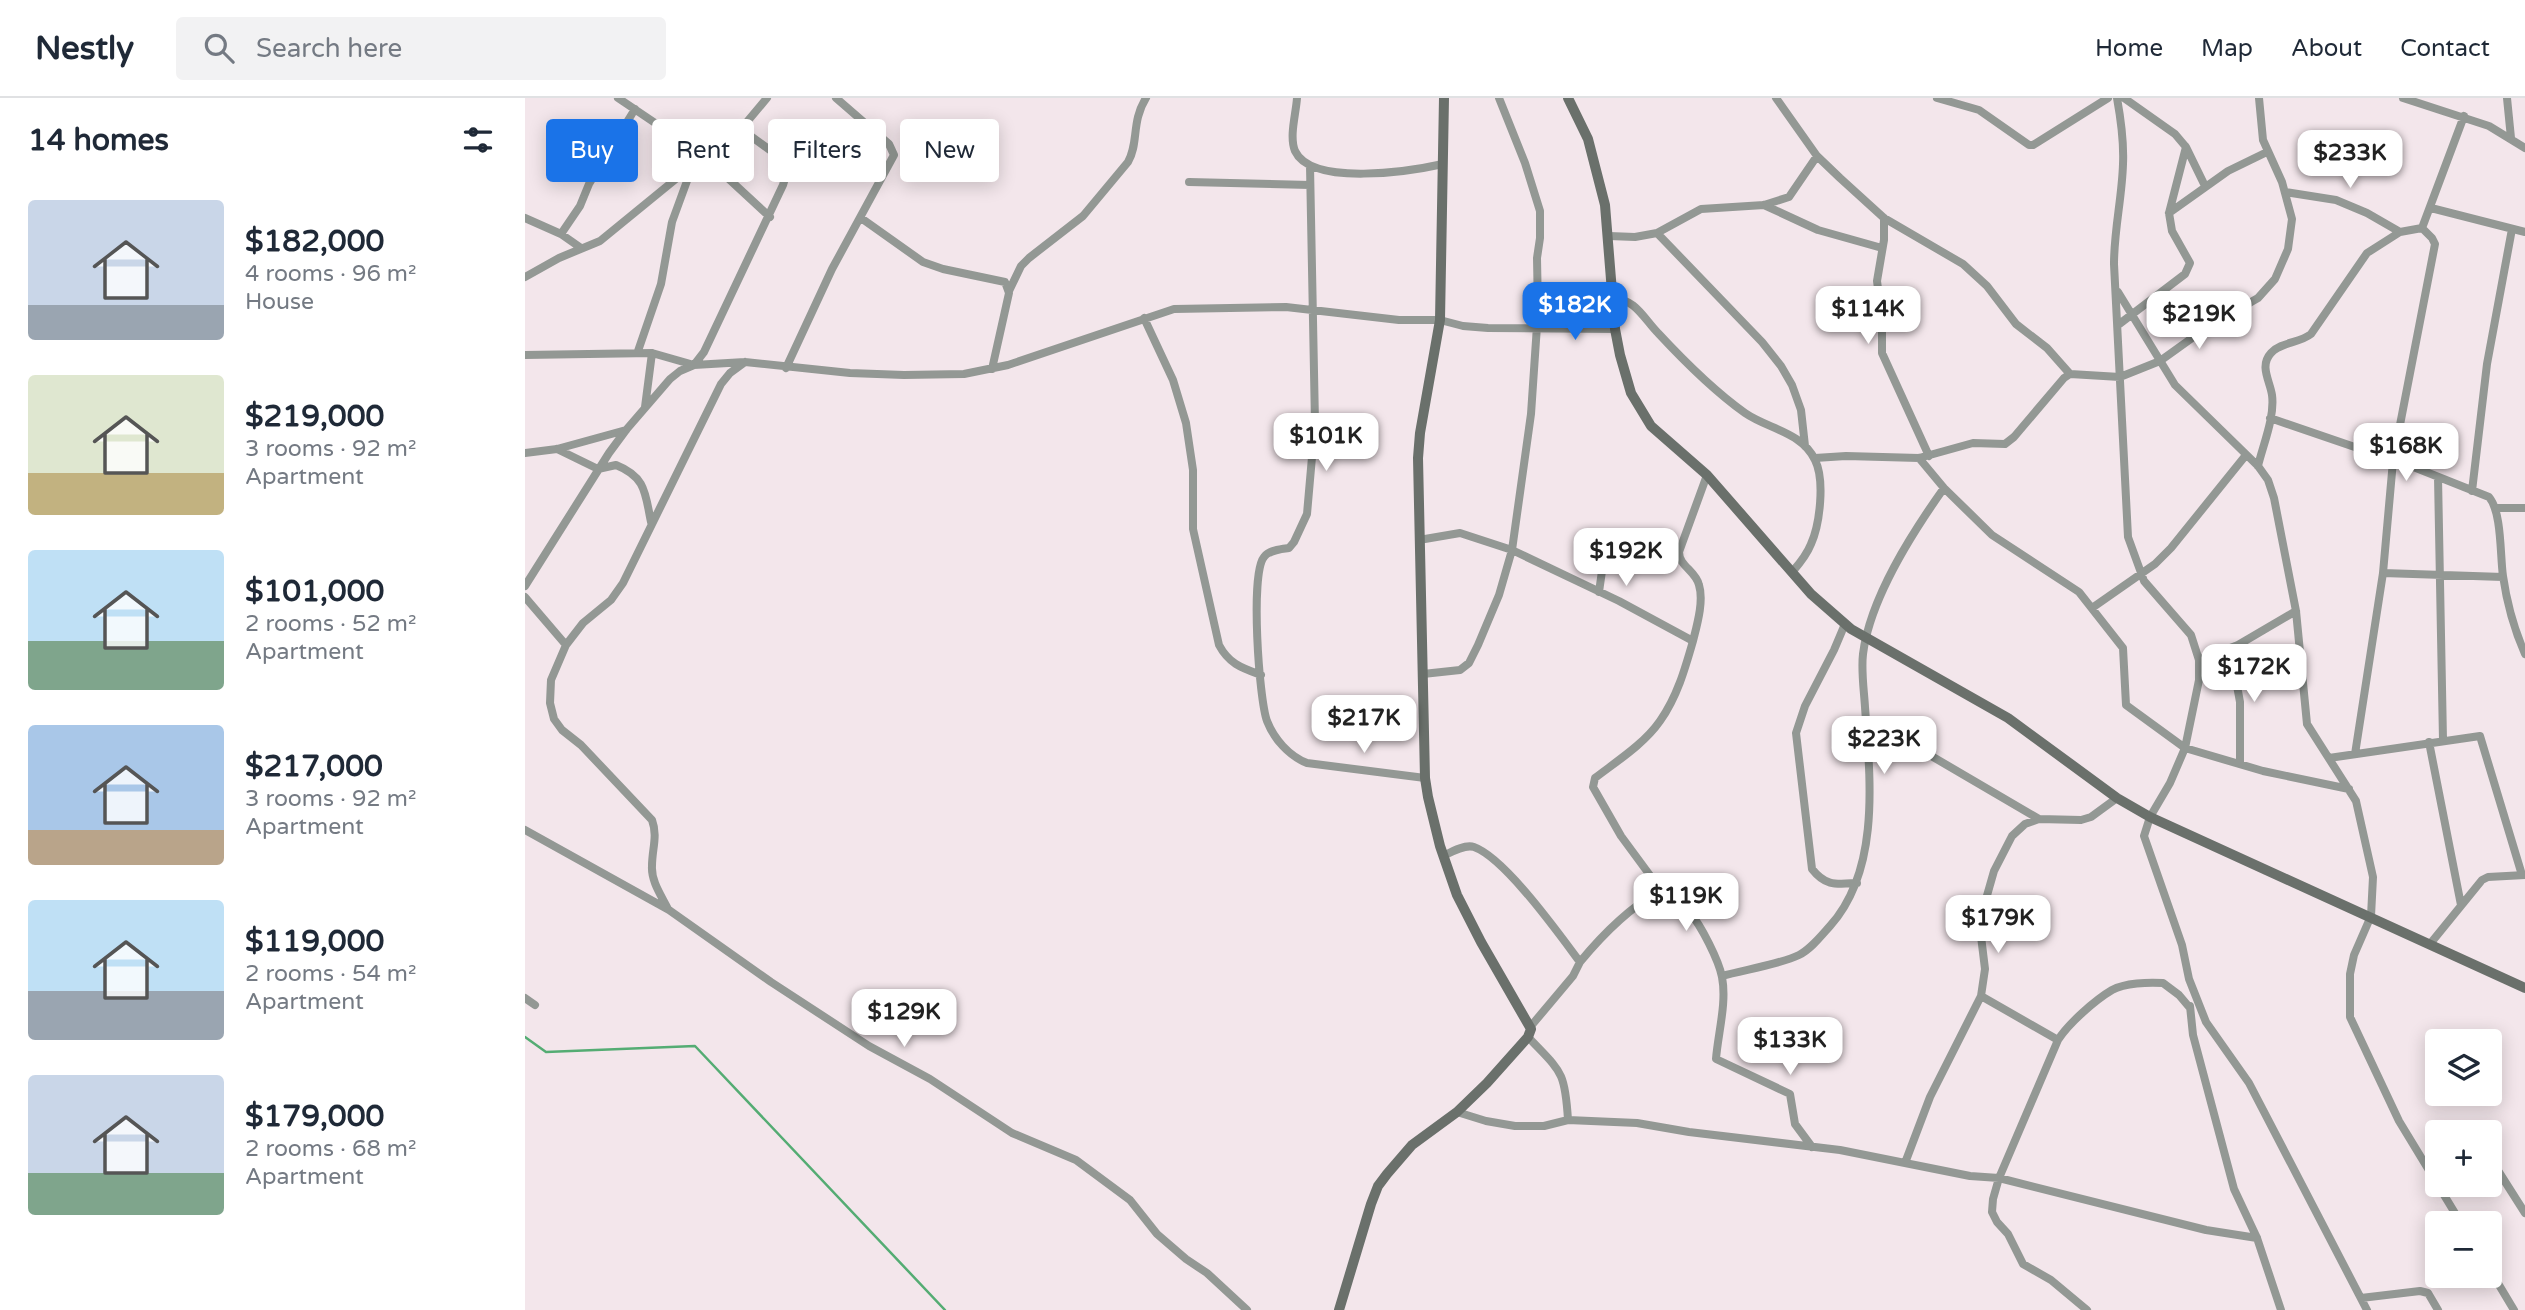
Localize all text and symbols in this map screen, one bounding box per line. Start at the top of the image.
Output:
search box [176,17,666,80]
text: Nestly [35,29,134,68]
icon: search [200,29,238,67]
text: Search here [256,33,402,64]
text: Home [2095,34,2163,63]
text: Map [2201,34,2253,63]
text: About [2291,34,2362,63]
text: Contact [2400,34,2490,63]
chip: Buy [546,119,638,182]
chip: Rent [652,119,754,182]
chip: Filters [768,119,886,182]
chip: New [900,119,999,182]
icon: filters [459,121,497,159]
text: 14 homes [28,122,169,159]
pin: $233K [2301,130,2399,190]
text: $233K [2314,139,2386,167]
text: $182,000 [245,223,384,260]
icon: home [84,228,168,312]
text: 4 rooms · 96 m² [245,260,416,288]
pin: $182K [1526,282,1624,342]
pin: $114K [1819,286,1917,346]
text: House [245,288,314,316]
text: $182K [1539,291,1611,319]
pin: $219K [2150,292,2248,351]
text: $114K [1832,295,1904,323]
text: $219K [2163,300,2235,328]
text: $219,000 [245,398,384,435]
icon: home [84,403,168,487]
pin: $101K [1277,414,1375,473]
text: $101K [1290,422,1362,450]
pin: $168K [2357,424,2455,483]
text: $168K [2370,432,2442,460]
text: 3 rooms · 92 m² [245,435,416,463]
text: Apartment [245,463,364,491]
pin: $192K [1577,528,1675,588]
text: $192K [1590,537,1662,565]
text: $101,000 [245,573,384,610]
icon: home [84,578,168,662]
text: 2 rooms · 52 m² [245,610,416,638]
text: Apartment [245,638,364,666]
pin: $172K [2205,644,2303,704]
text: $172K [2218,653,2290,681]
pin: $217K [1315,696,1413,755]
text: $217K [1328,704,1400,732]
pin: $223K [1835,716,1933,776]
text: $223K [1848,725,1920,753]
text: $217,000 [245,748,383,785]
icon: home [84,753,168,837]
text: 3 rooms · 92 m² [245,785,416,813]
text: Apartment [245,813,364,841]
pin: $119K [1637,874,1735,933]
text: $119K [1650,882,1722,910]
pin: $179K [1949,896,2047,955]
text: $179K [1962,904,2034,932]
text: $119,000 [245,923,384,960]
icon: home [84,928,168,1012]
text: 2 rooms · 54 m² [245,960,416,988]
text: Apartment [245,988,364,1016]
pin: $129K [855,990,953,1049]
text: $129K [868,998,940,1026]
pin: $133K [1741,1018,1839,1077]
text: $133K [1754,1026,1826,1054]
map controls [2425,1029,2502,1288]
button: layers [2425,1029,2502,1106]
text: $179,000 [245,1098,384,1135]
icon: home [84,1103,168,1187]
button: + [2425,1120,2502,1197]
text: 2 rooms · 68 m² [245,1135,416,1163]
text: Apartment [245,1163,364,1191]
button: − [2425,1211,2502,1288]

